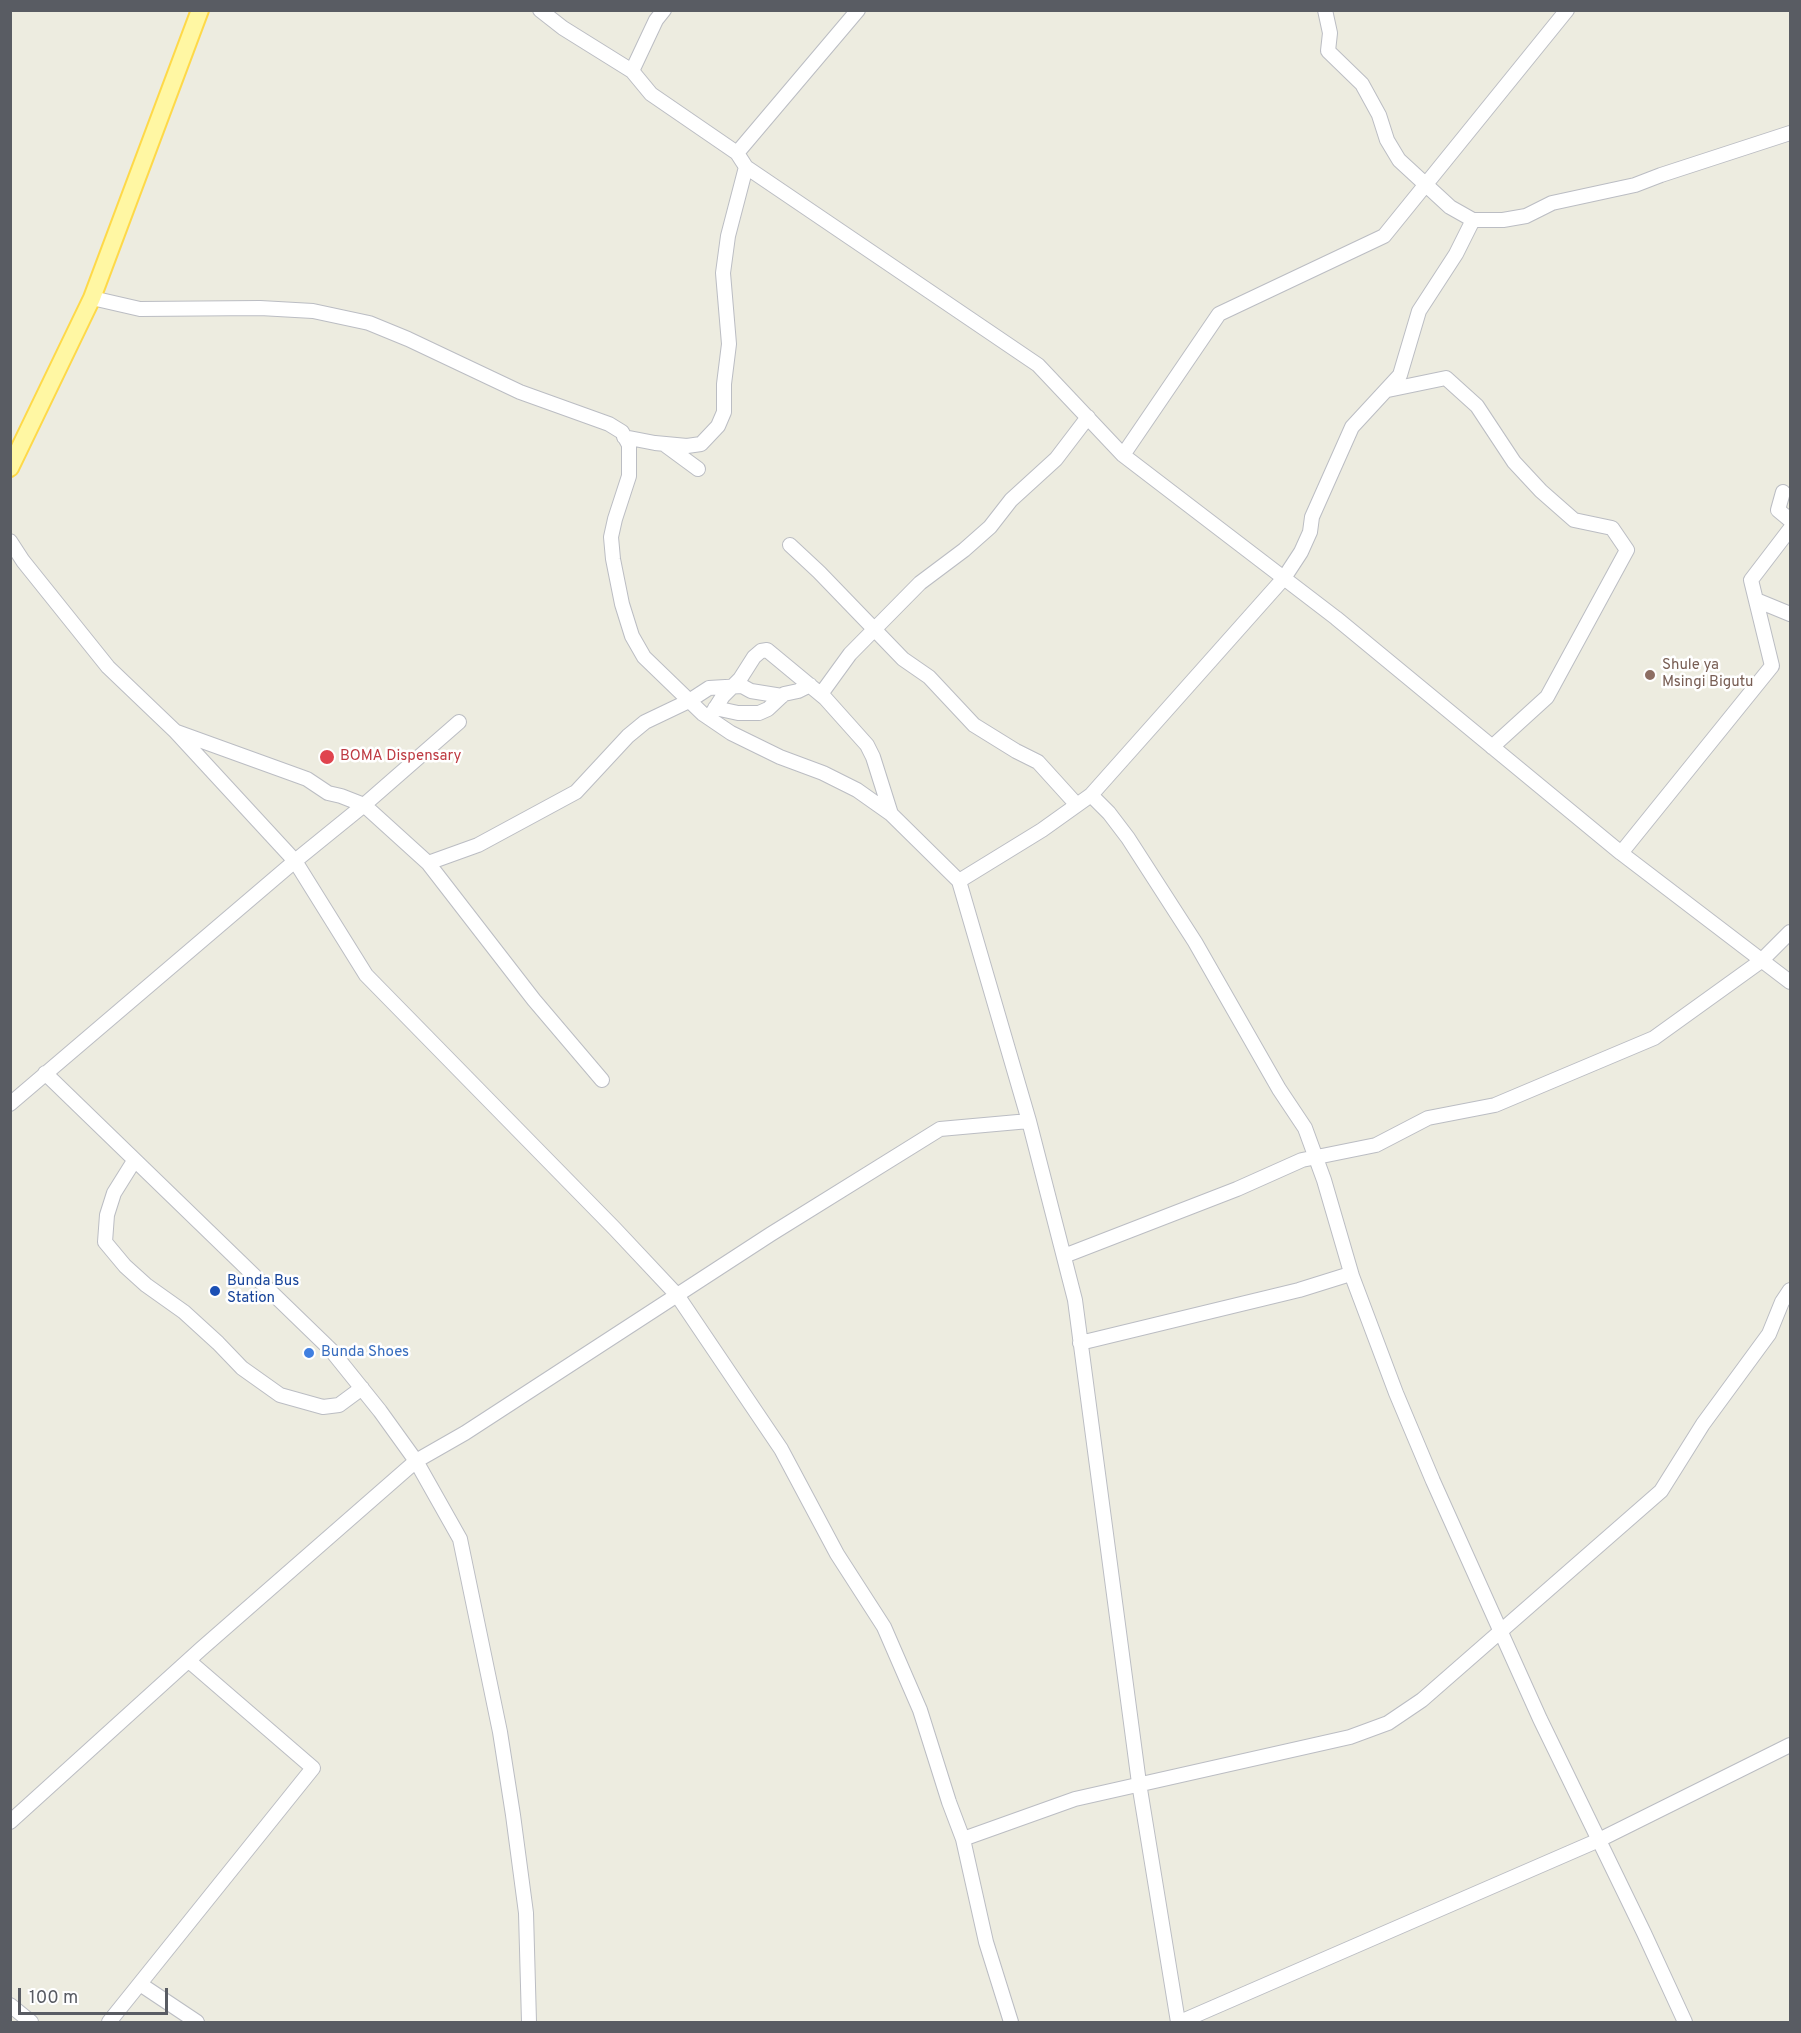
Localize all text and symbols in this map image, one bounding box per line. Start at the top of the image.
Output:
place label: Shule ya Msingi Bigutu [1662,657,1753,692]
marker: Shule ya Msingi Bigutu [1643,668,1657,682]
marker: BOMA Dispensary [318,748,336,766]
place label: BOMA Dispensary [340,748,461,766]
place label: Bunda Bus Station [227,1273,299,1308]
marker: Bunda Bus Station [208,1284,222,1298]
place label: Bunda Shoes [321,1344,409,1362]
marker: Bunda Shoes [302,1346,316,1360]
scale bar [21,1976,171,2014]
text: 100 m [29,1987,78,2010]

